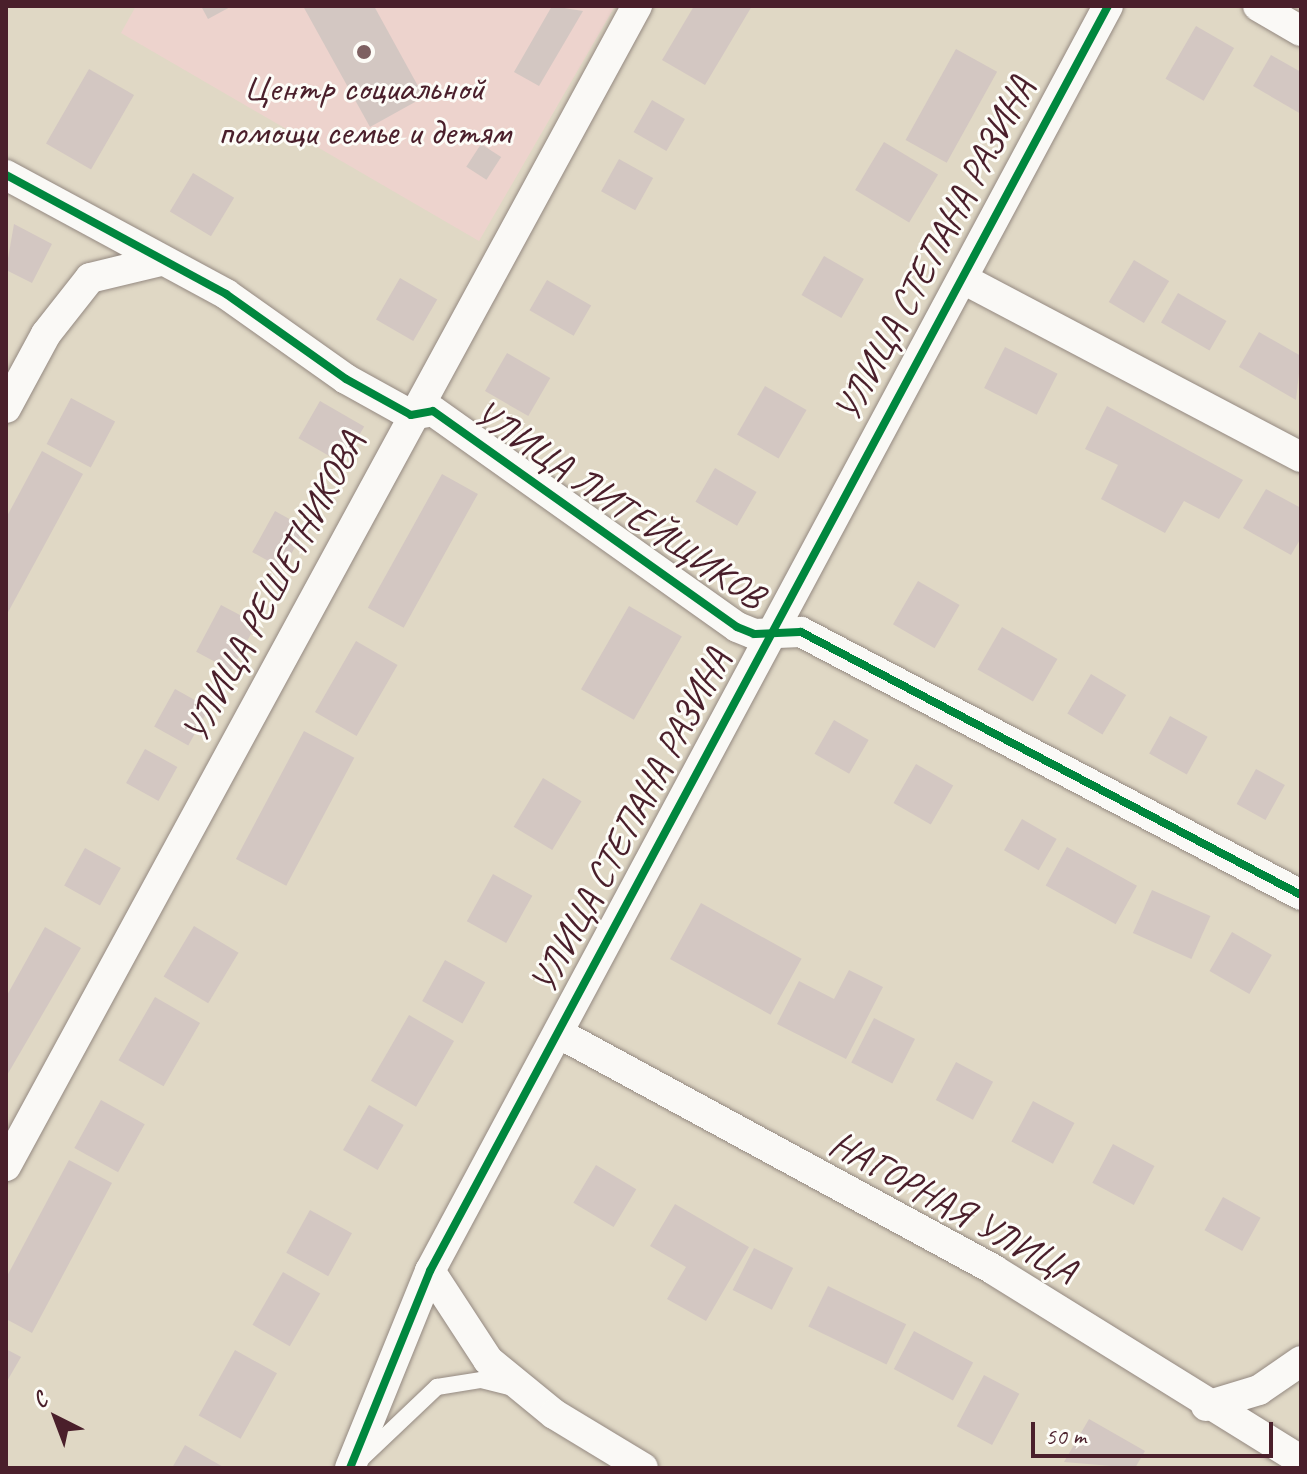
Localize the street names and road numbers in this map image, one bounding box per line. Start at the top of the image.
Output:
street label: УЛИЦА СТЕПАНА РАЗИНА [824,69,1044,429]
street label: УЛИЦА ЛИТЕЙЩИКОВ [465,390,773,618]
street label: УЛИЦА РЕШЕТНИКОВА [172,424,374,750]
street label: УЛИЦА СТЕПАНА РАЗИНА [520,641,740,1001]
street label: НАГОРНАЯ УЛИЦА [822,1120,1084,1294]

